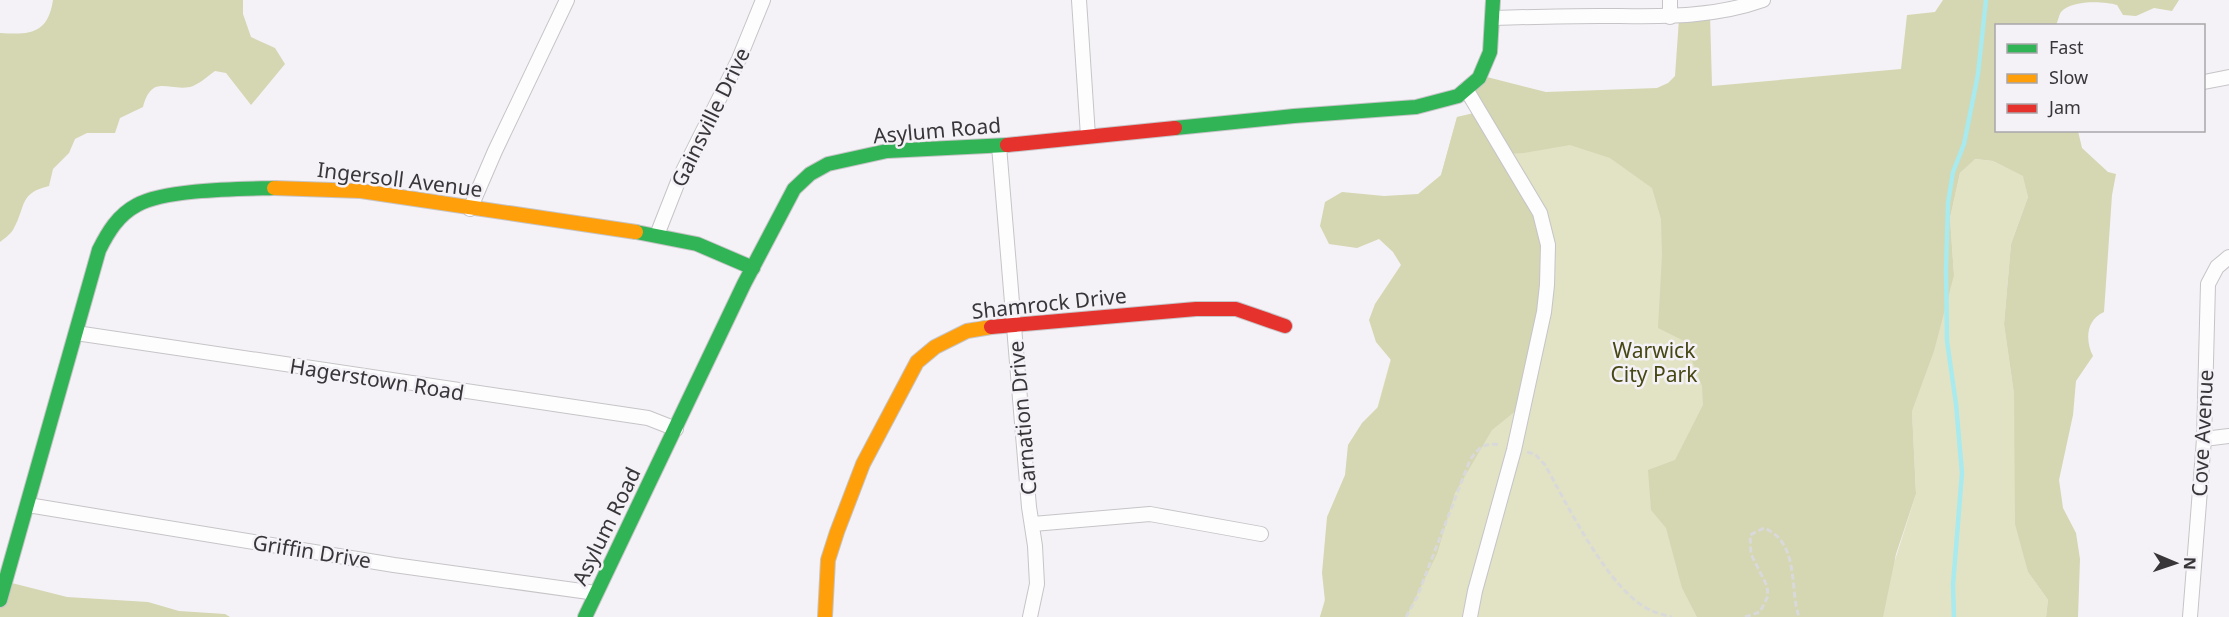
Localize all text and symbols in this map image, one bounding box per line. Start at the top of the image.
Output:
legend [1995,24,2205,132]
text: Fast [2049,35,2084,59]
street label: Gainsville Drive [664,43,756,191]
text: Slow [2049,65,2088,89]
text: Jam [2047,95,2081,119]
street label: Asylum Road [872,110,1002,150]
street label: Ingersoll Avenue [316,155,484,203]
street label: Shamrock Drive [970,281,1128,325]
park label: Warwick City Park [1611,336,1698,388]
street label: Carnation Drive [1001,340,1043,496]
street label: Hagerstown Road [288,351,466,407]
street label: Cove Avenue [2185,369,2219,497]
street label: Asylum Road [565,462,647,590]
street label: Griffin Drive [251,528,373,574]
north arrow [2145,533,2205,593]
text: N [2179,557,2201,570]

